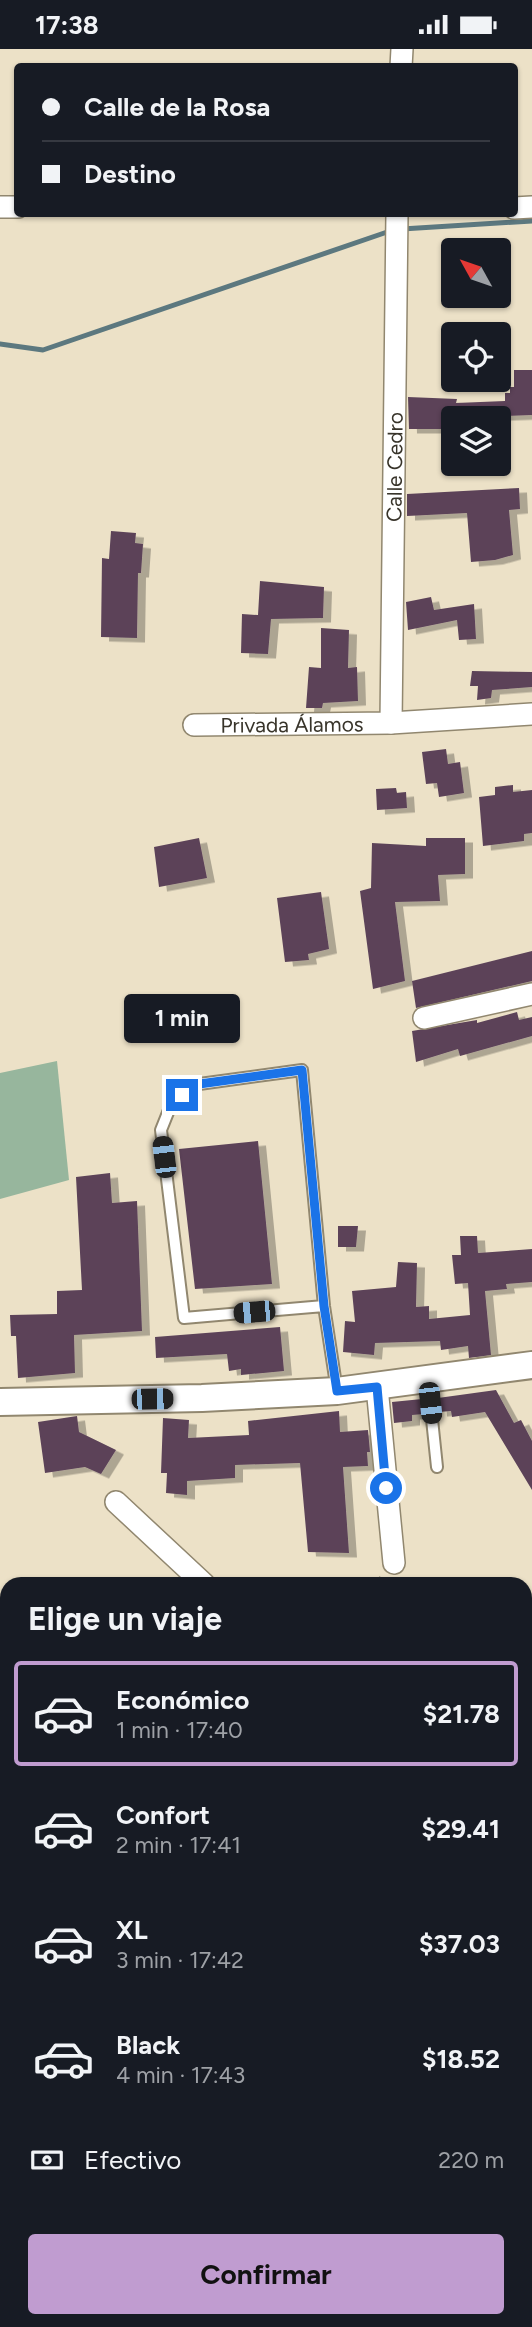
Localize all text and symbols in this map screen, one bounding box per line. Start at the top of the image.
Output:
text: 17:38 [35,9,99,41]
text: Calle de la Rosa [84,91,270,123]
text: Destino [84,158,176,190]
north arrow [441,238,511,308]
map controls [441,238,511,476]
button: locate [441,322,511,392]
button: layers [441,406,511,476]
street label: Calle Cedro [381,412,407,522]
street label: Privada Álamos [220,711,364,737]
callout: 1 min [124,993,240,1042]
text: 1 min [155,1004,209,1032]
route end [166,1079,198,1111]
car [152,1135,177,1179]
car [233,1300,276,1324]
car [418,1381,443,1425]
car [131,1388,174,1410]
route start [370,1472,402,1504]
text: Elige un viaje [28,1600,222,1638]
icon: car [32,1682,95,1745]
text: Económico [116,1684,249,1716]
text: $21.78 [423,1698,500,1730]
text: 1 min · 17:40 [116,1716,243,1744]
icon: car [32,1797,95,1860]
text: Confort [116,1799,210,1831]
text: $29.41 [422,1813,500,1845]
text: 2 min · 17:41 [116,1831,241,1859]
icon: car [32,1912,95,1975]
text: XL [116,1914,148,1946]
text: $37.03 [419,1928,500,1960]
text: 3 min · 17:42 [116,1946,244,1974]
icon: car [32,2027,95,2090]
text: Black [116,2029,180,2061]
text: $18.52 [422,2043,500,2075]
text: 4 min · 17:43 [116,2061,245,2089]
icon: cash [28,2141,66,2179]
text: Efectivo [84,2144,181,2176]
text: 220 m [438,2146,504,2174]
button: Confirmar [28,2234,504,2314]

